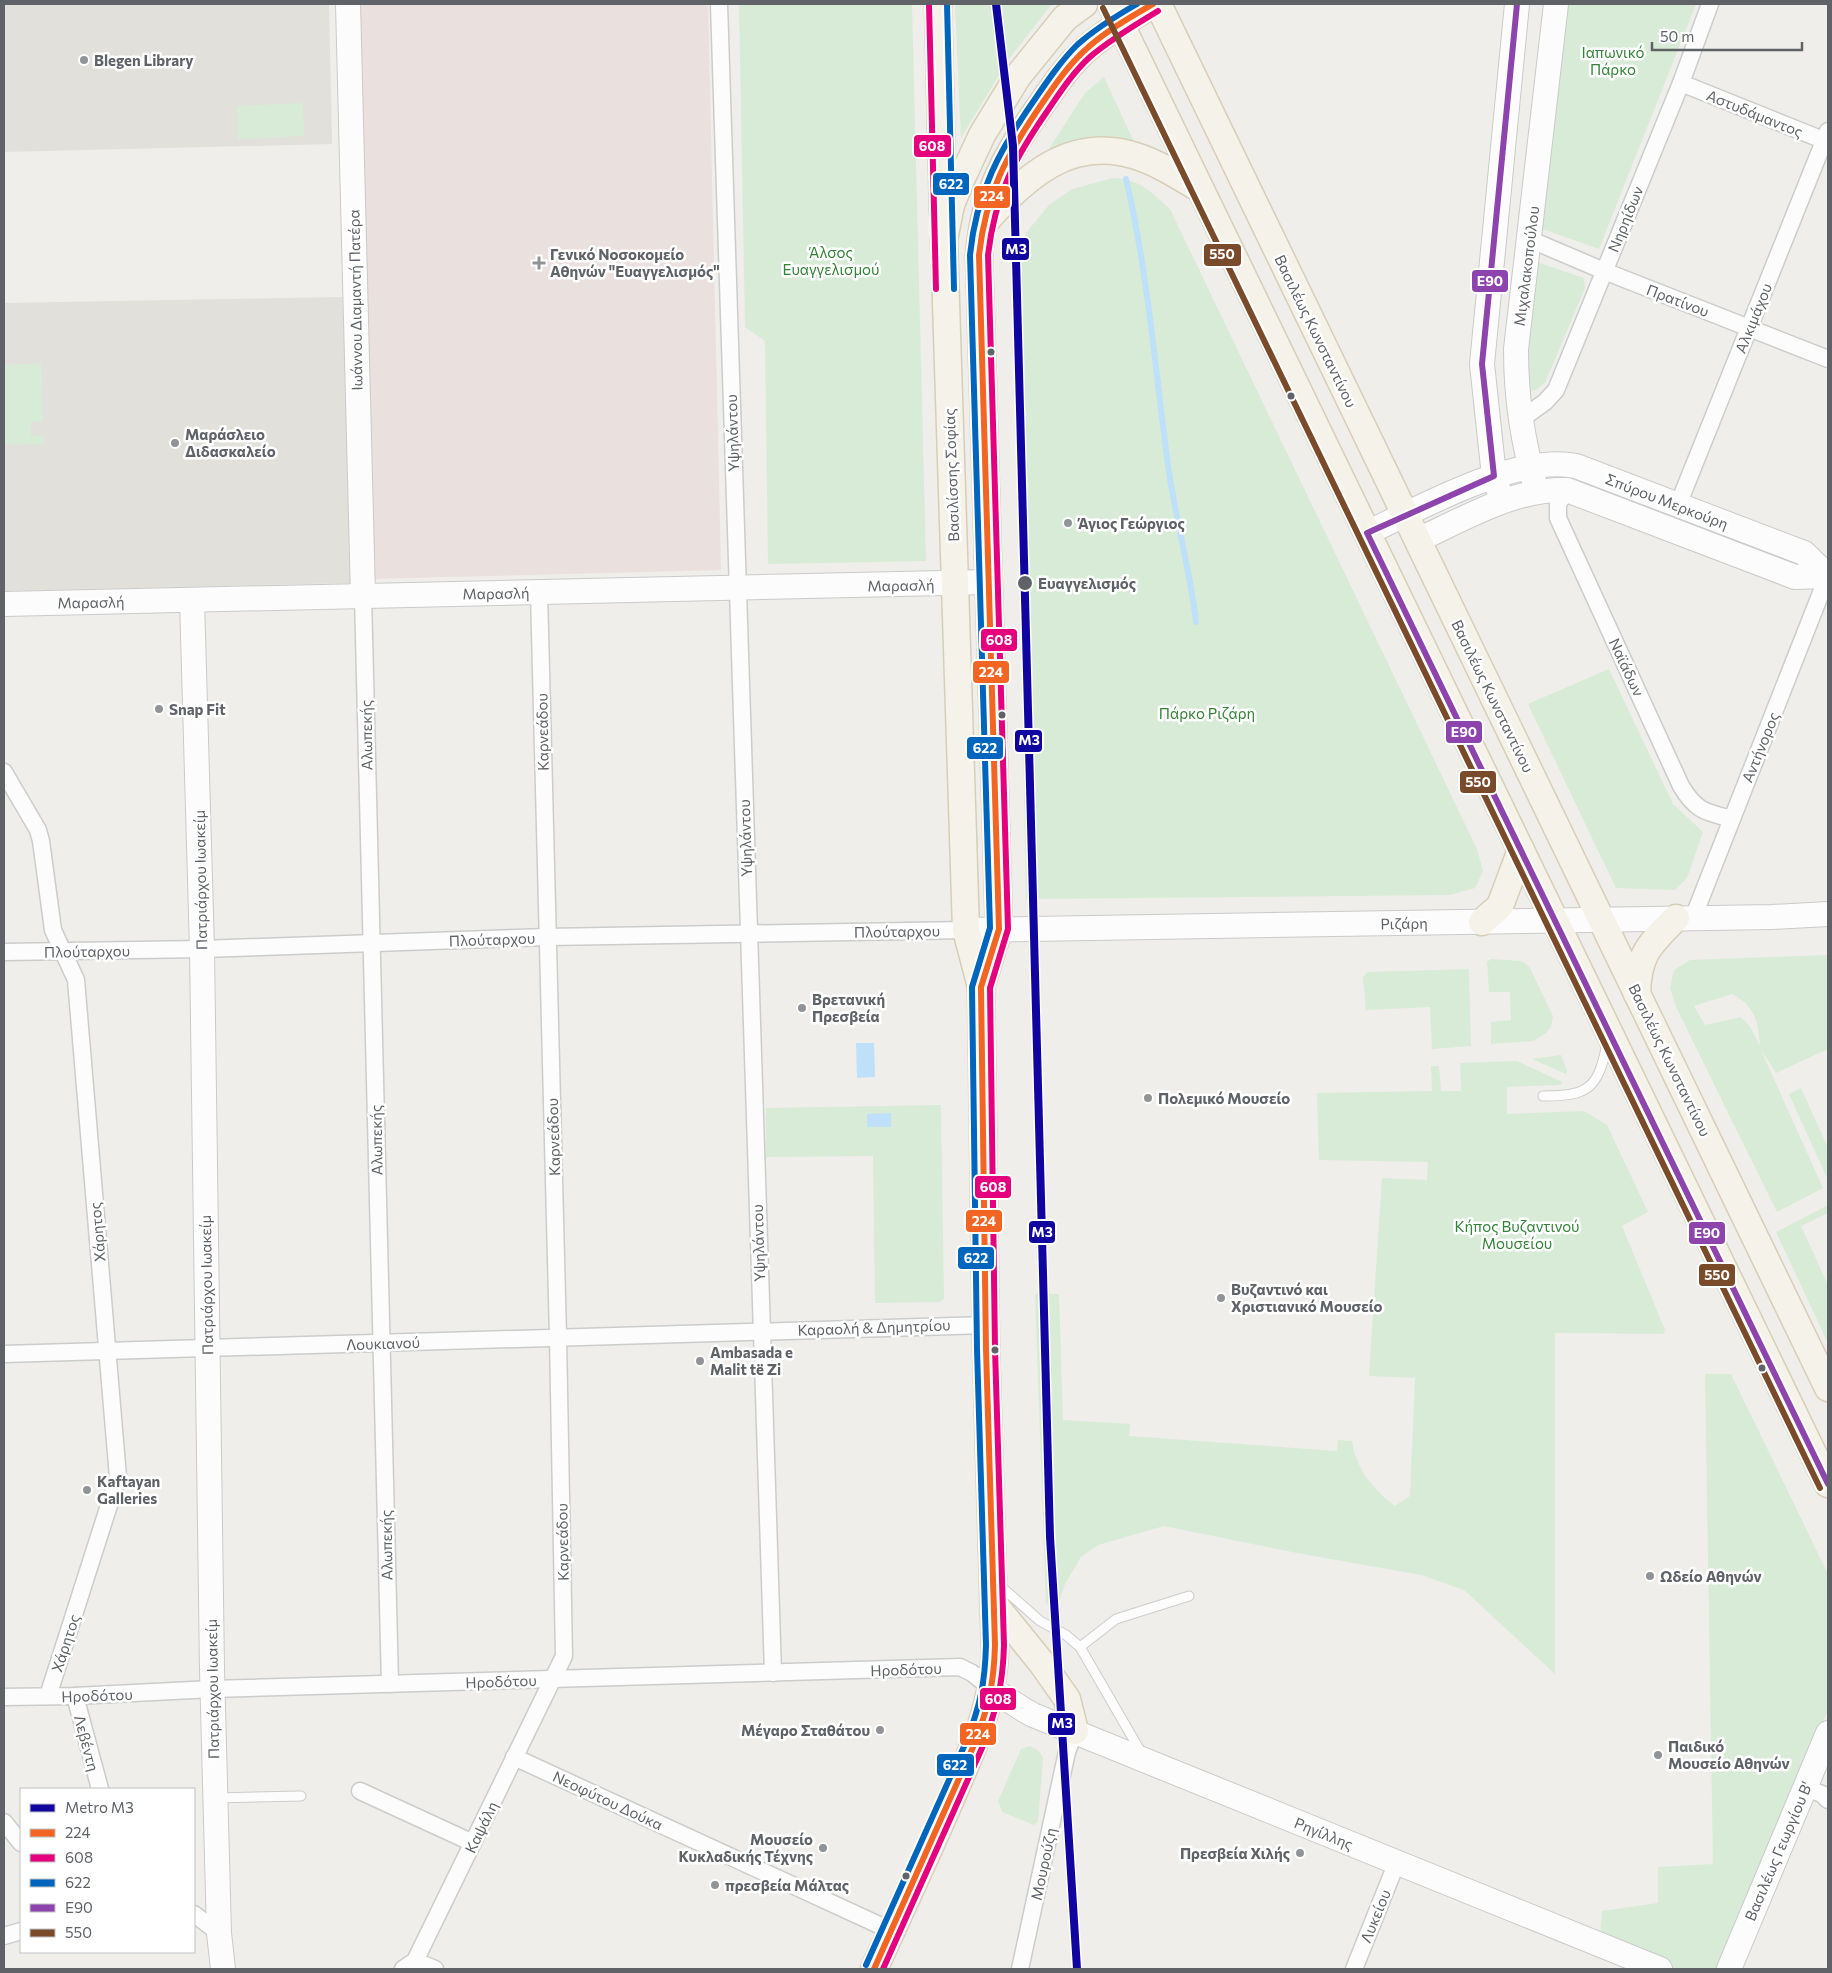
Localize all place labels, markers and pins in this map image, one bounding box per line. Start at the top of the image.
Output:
place label: Blegen Library [94,51,194,69]
marker: Blegen Library [78,54,90,66]
place label: Γενικό Νοσοκομείο Αθηνών "Ευαγγελισμός" [550,245,720,280]
marker: Γενικό Νοσοκομείο Αθηνών "Ευαγγελισμός" [532,256,546,270]
unlabelled marker [986,347,996,357]
unlabelled marker [1286,391,1296,401]
place label: Μαράσλειο Διδασκαλείο [185,425,276,460]
marker: Μαράσλειο Διδασκαλείο [169,437,181,449]
place label: Άγιος Γεώργιος [1077,514,1185,532]
marker: Άγιος Γεώργιος [1062,517,1074,529]
marker: Ευαγγελισμός [1016,574,1034,592]
place label: Ευαγγελισμός [1038,574,1136,592]
place label: Snap Fit [169,700,226,718]
marker: Snap Fit [153,703,165,715]
unlabelled marker [997,710,1007,720]
place label: Βρετανική Πρεσβεία [812,990,885,1025]
marker: Βρετανική Πρεσβεία [796,1002,808,1014]
place label: Πολεμικό Μουσείο [1158,1089,1290,1107]
marker: Πολεμικό Μουσείο [1142,1092,1154,1104]
place label: Βυζαντινό και Χριστιανικό Μουσείο [1231,1280,1383,1315]
marker: Βυζαντινό και Χριστιανικό Μουσείο [1215,1292,1227,1304]
place label: Ambasada e Malit të Zi [710,1343,793,1378]
unlabelled marker [990,1345,1000,1355]
marker: Ambasada e Malit të Zi [694,1355,706,1367]
unlabelled marker [1757,1363,1767,1373]
place label: Kaftayan Galleries [97,1472,160,1507]
marker: Kaftayan Galleries [81,1484,93,1496]
place label: Ωδείο Αθηνών [1660,1567,1761,1585]
marker: Ωδείο Αθηνών [1644,1570,1656,1582]
place label: Μέγαρο Σταθάτου [741,1721,870,1739]
marker: Μέγαρο Σταθάτου [874,1724,886,1736]
place label: Παιδικό Μουσείο Αθηνών [1668,1737,1790,1772]
marker: Παιδικό Μουσείο Αθηνών [1652,1749,1664,1761]
place label: Μουσείο Κυκλαδικής Τέχνης [678,1830,813,1865]
marker: Μουσείο Κυκλαδικής Τέχνης [817,1842,829,1854]
place label: Πρεσβεία Χιλής [1180,1844,1290,1862]
marker: Πρεσβεία Χιλής [1294,1847,1306,1859]
unlabelled marker [901,1871,911,1881]
place label: πρεσβεία Μάλτας [725,1876,849,1894]
marker: πρεσβεία Μάλτας [709,1879,721,1891]

